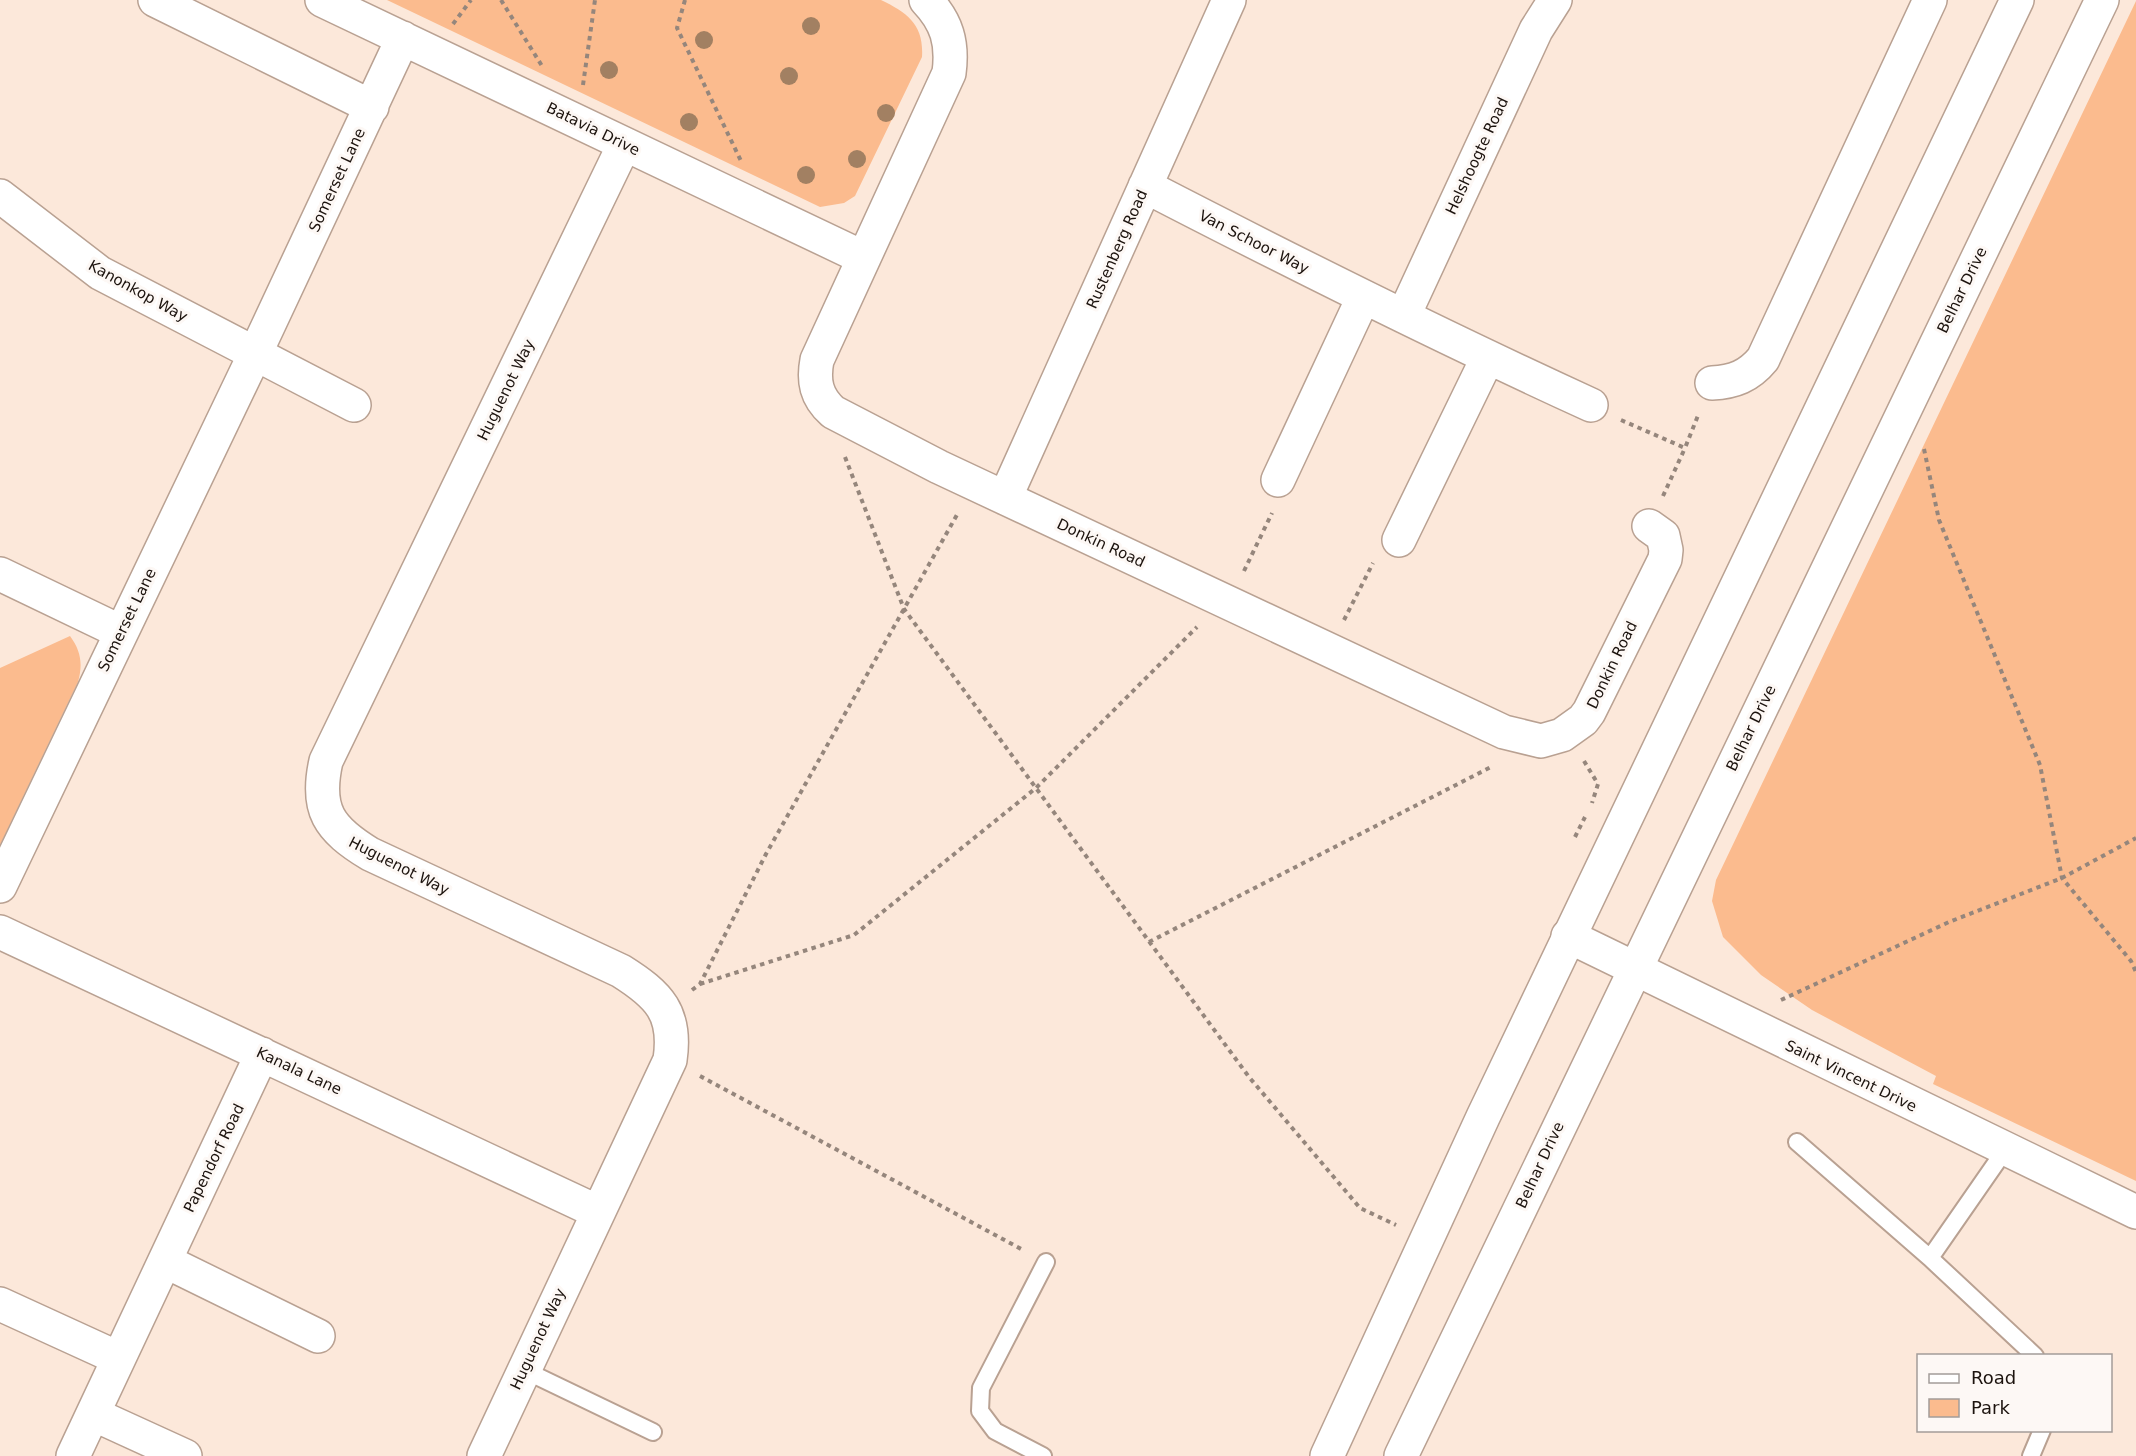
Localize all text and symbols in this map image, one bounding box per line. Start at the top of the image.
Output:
street label: Helshoogte Road [1442,94,1512,218]
street label: Batavia Drive [543,99,643,159]
street label: Somerset Lane [305,125,369,235]
street label: Rustenberg Road [1083,187,1151,311]
street label: Van Schoor Way [1196,206,1312,278]
street label: Belhar Drive [1933,244,1991,336]
street label: Kanonkop Way [85,256,191,326]
street label: Huguenot Way [474,336,538,444]
street label: Donkin Road [1054,515,1148,571]
street label: Somerset Lane [94,565,160,675]
street label: Donkin Road [1583,618,1641,712]
street label: Belhar Drive [1722,682,1780,774]
street label: Huguenot Way [346,833,452,899]
street label: Saint Vincent Drive [1782,1036,1920,1116]
street label: Kanala Lane [254,1043,344,1099]
street label: Papendorf Road [180,1101,248,1215]
street label: Belhar Drive [1512,1119,1568,1211]
street label: Huguenot Way [507,1285,570,1393]
legend [1917,1354,2112,1432]
text: Road [1971,1367,2016,1388]
text: Park [1971,1397,2010,1418]

